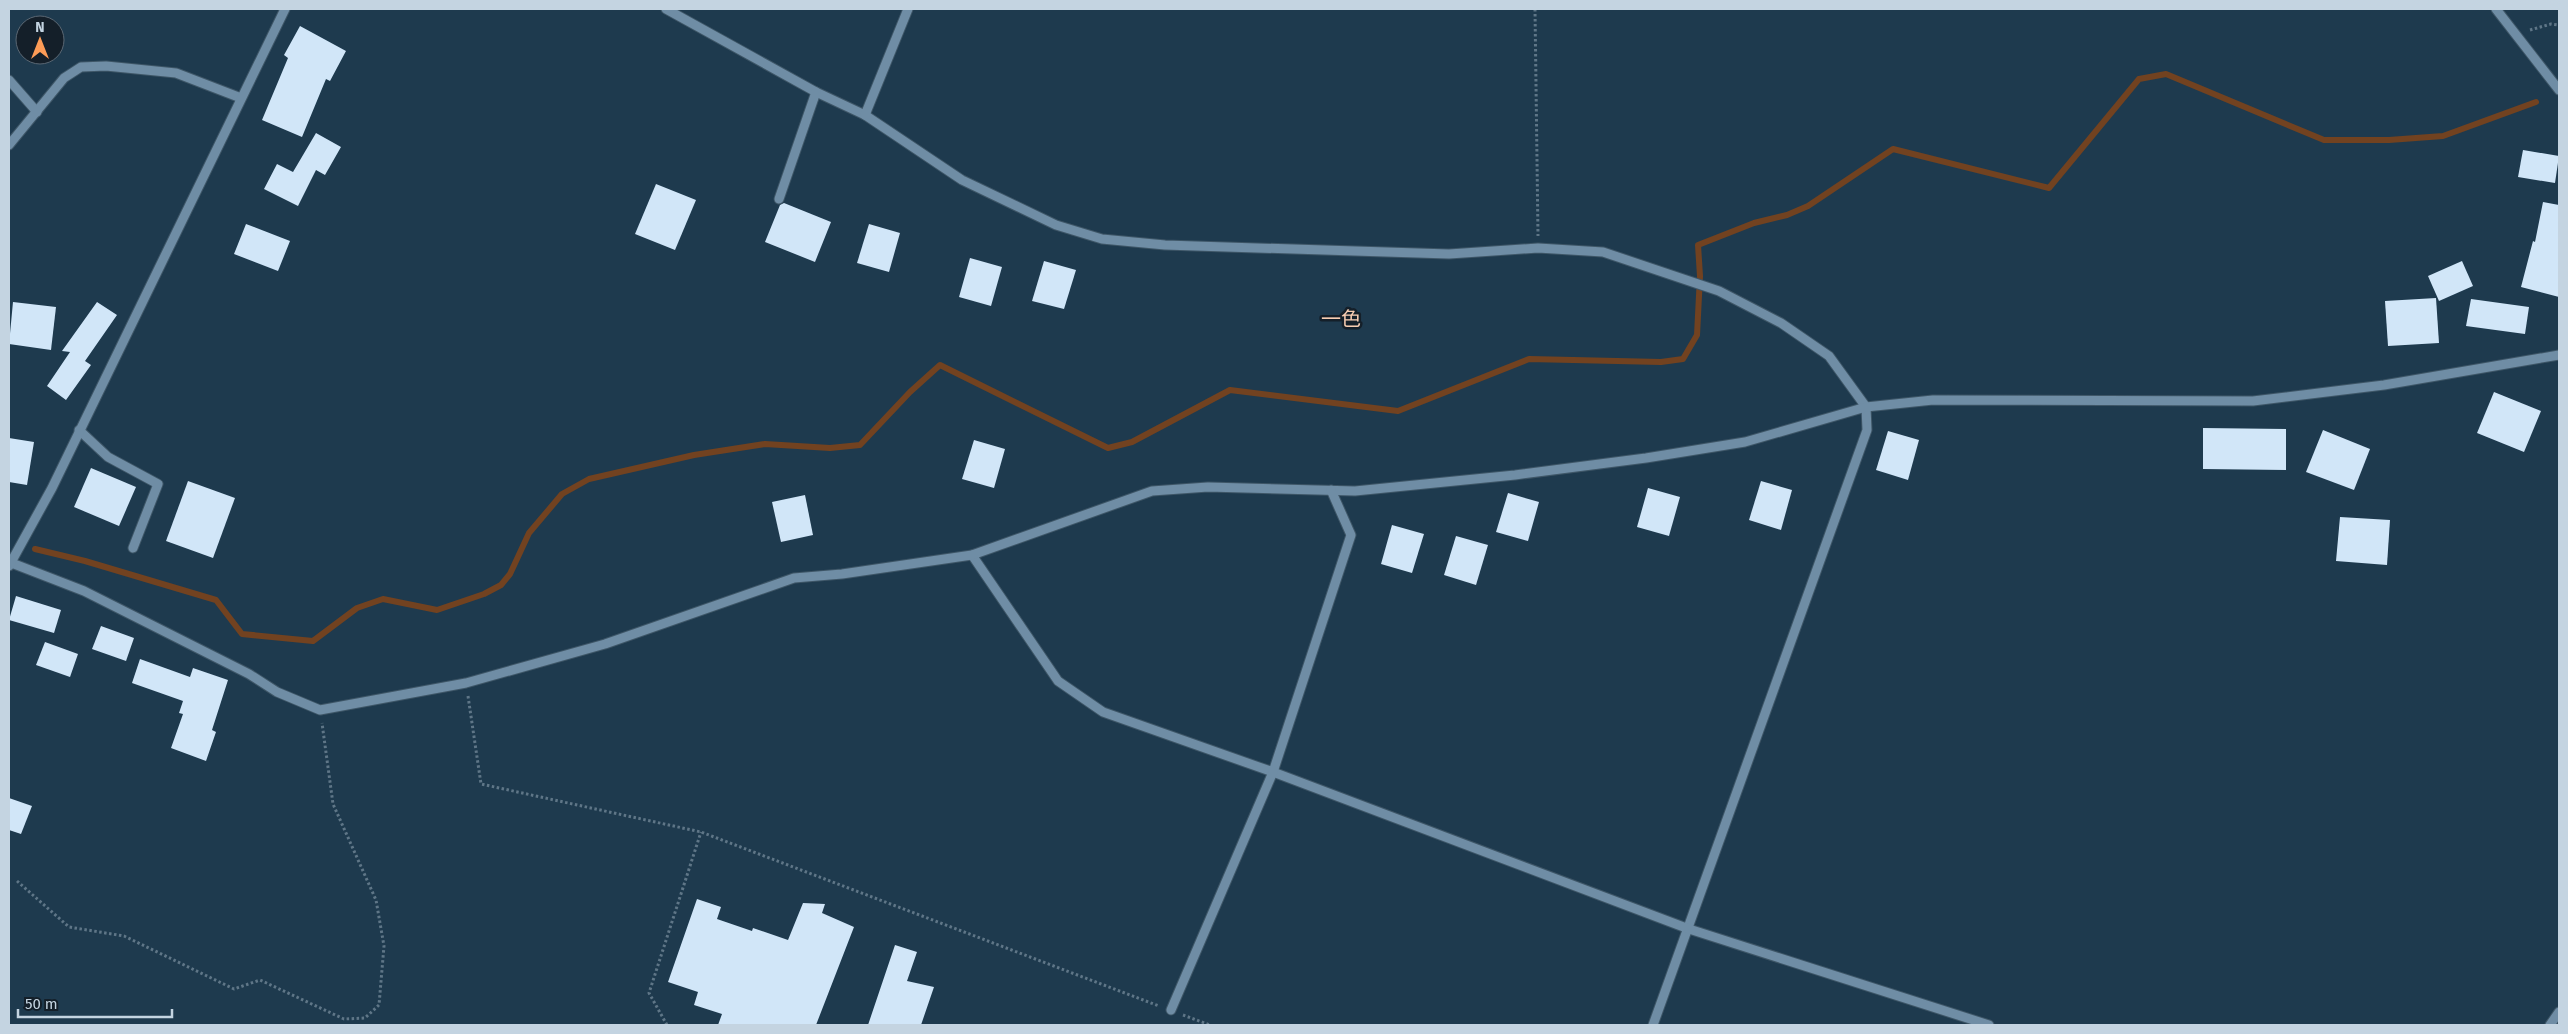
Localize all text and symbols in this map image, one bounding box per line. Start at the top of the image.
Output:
north arrow [15,15,65,65]
text: N [35,19,45,36]
district label: 一色 [1321,307,1361,331]
scale bar [18,986,171,1018]
text: 50 m [25,995,58,1013]

